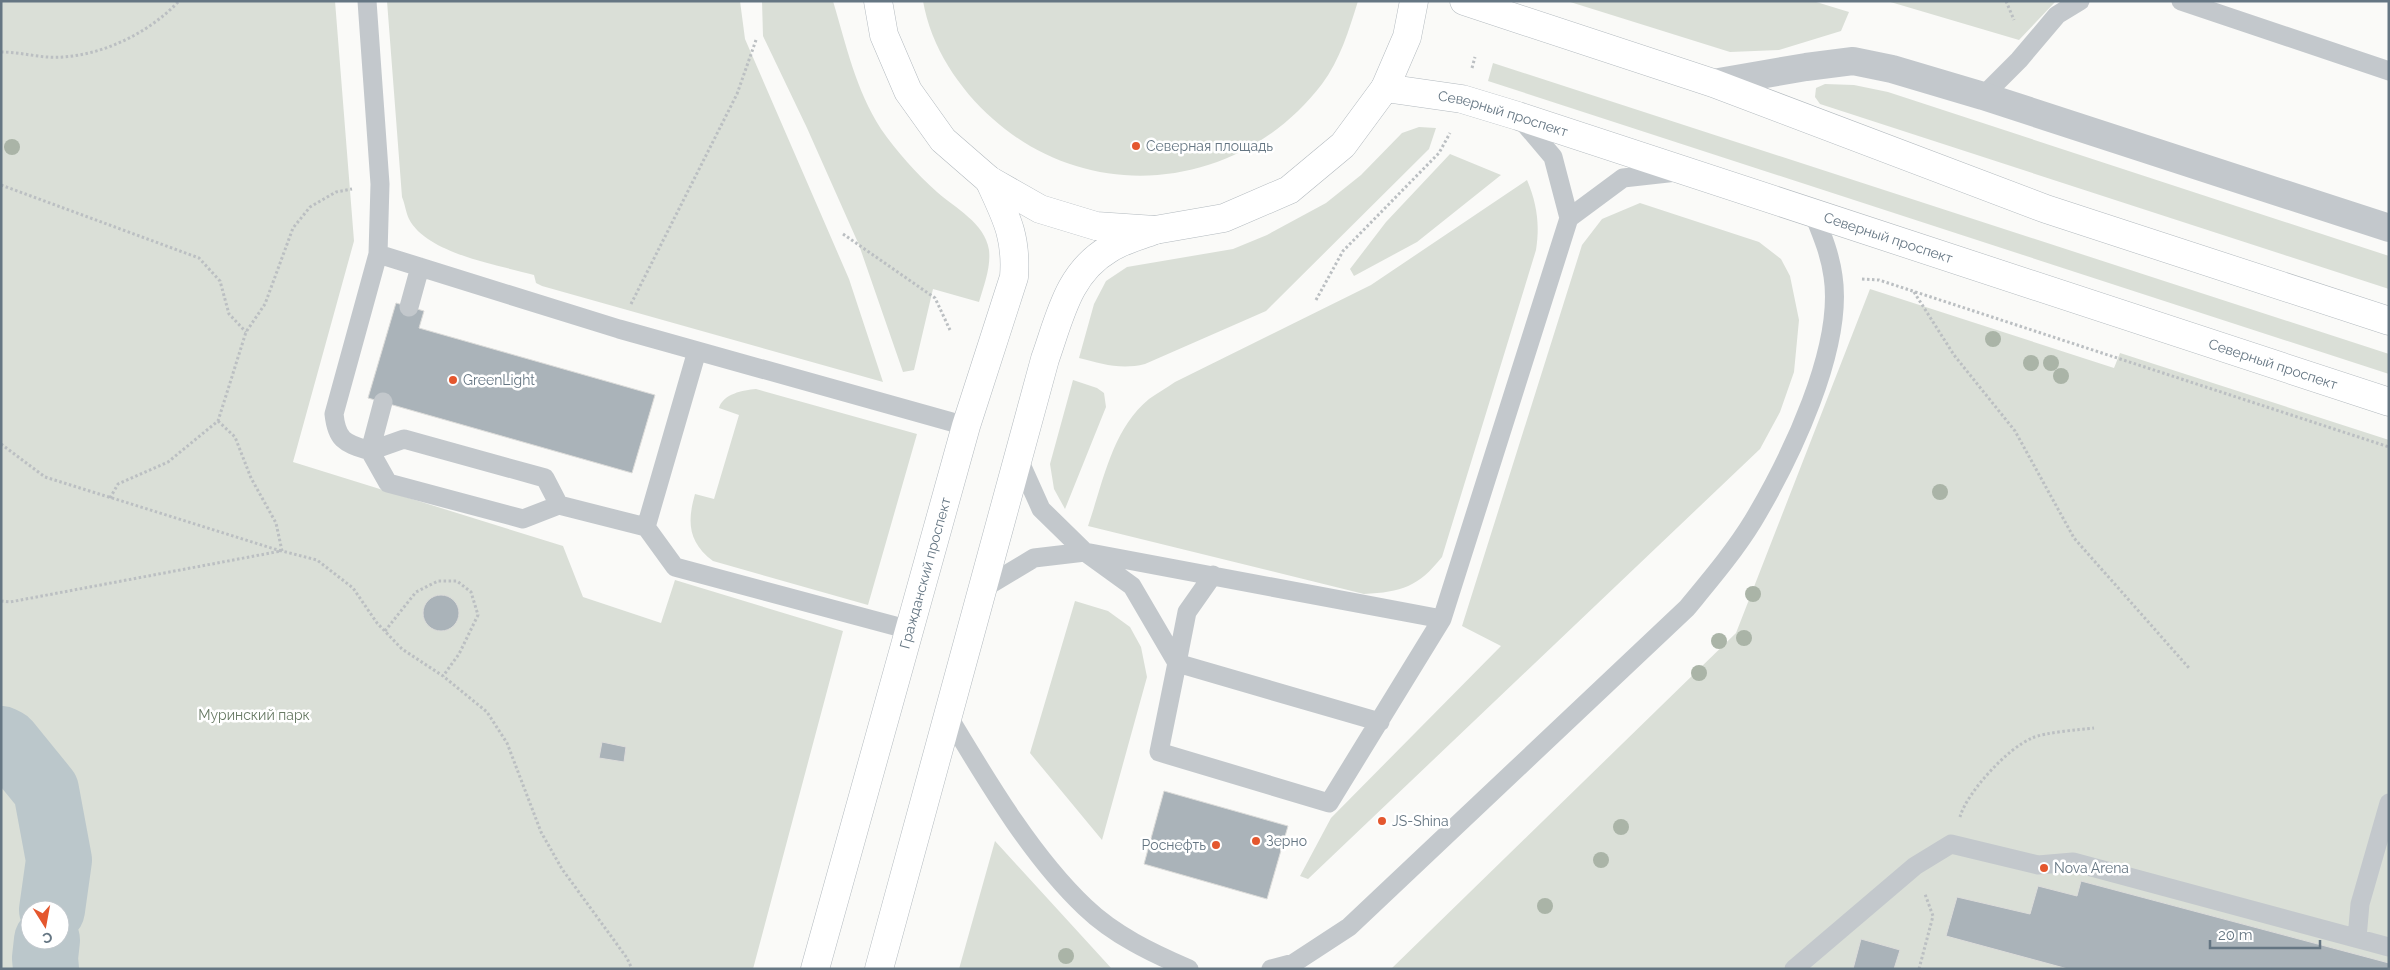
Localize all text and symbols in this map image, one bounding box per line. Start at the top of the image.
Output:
street label: Северный проспект [1437,88,1570,140]
place label: Северная площадь [1146,138,1273,154]
marker: Северная площадь [1130,140,1142,152]
street label: Северный проспект [1822,209,1955,266]
street label: Северный проспект [2207,335,2340,393]
place label: GreenLight [463,372,535,388]
marker: GreenLight [447,374,459,386]
street label: Гражданский проспект [896,495,954,651]
park label: Муринский парк [198,707,310,723]
place label: JS-Shina [1392,813,1449,829]
marker: JS-Shina [1376,815,1388,827]
place label: Зерно [1266,833,1307,849]
marker: Зерно [1250,835,1262,847]
place label: Роснефть [1142,837,1206,853]
marker: Роснефть [1210,839,1222,851]
place label: Nova Arena [2054,860,2129,876]
marker: Nova Arena [2038,862,2050,874]
north arrow [20,900,70,950]
scale bar [2210,918,2320,950]
text: 20 m [2218,926,2253,944]
text: С [41,929,54,947]

